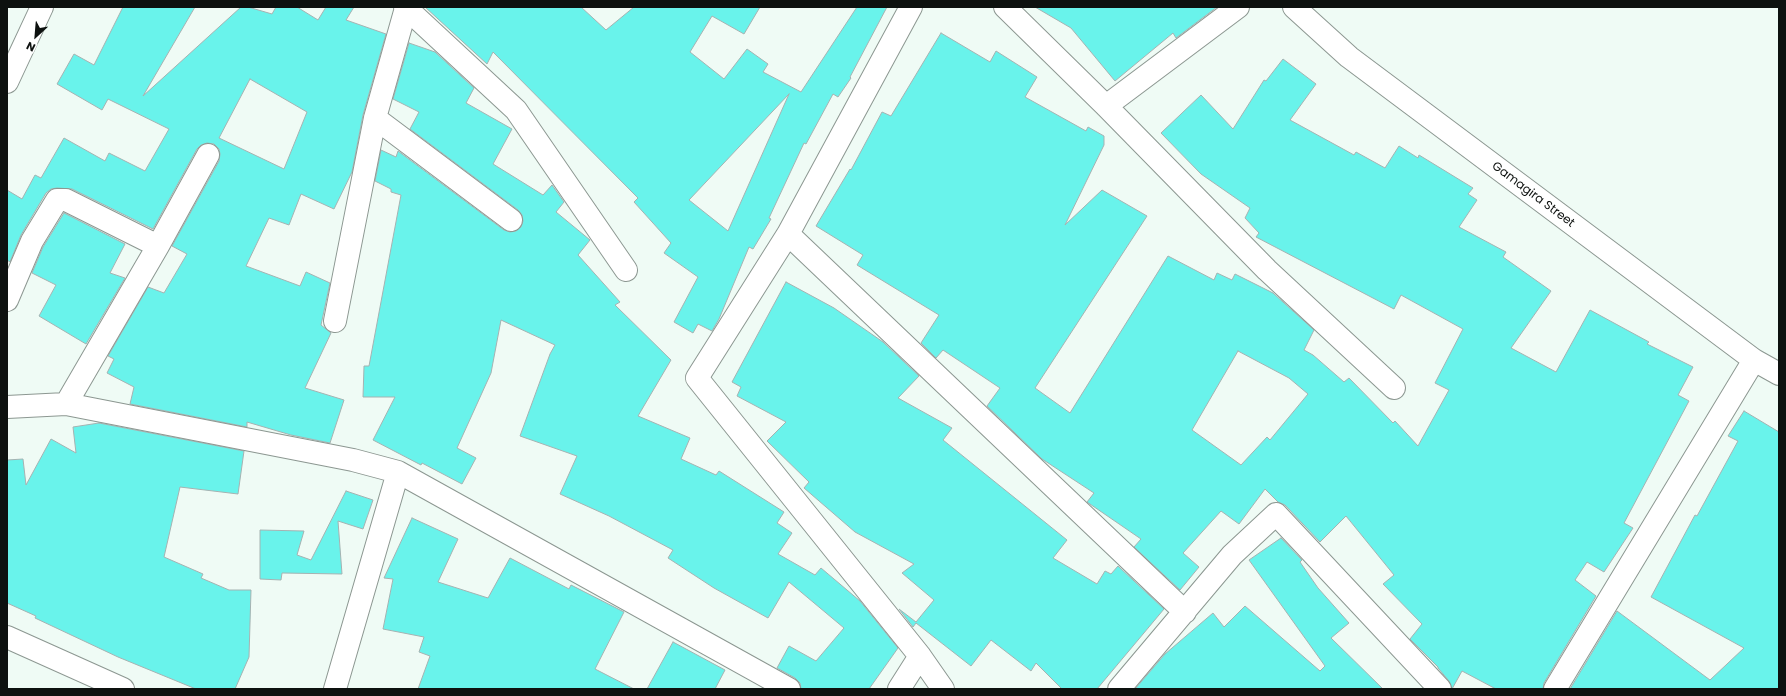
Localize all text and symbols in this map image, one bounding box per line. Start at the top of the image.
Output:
north arrow [16,16,56,56]
text: N [24,38,38,56]
street label: Gamagira Street [1489,159,1577,231]

